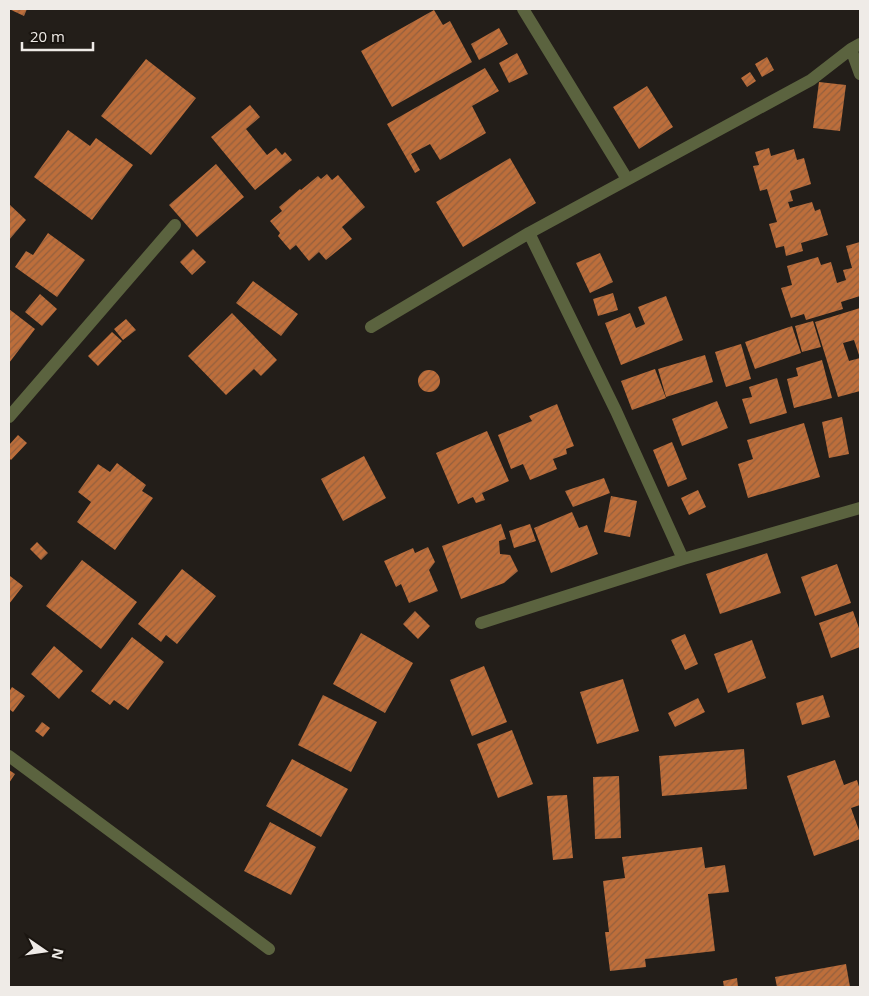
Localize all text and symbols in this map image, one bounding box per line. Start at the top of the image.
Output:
scale bar [22,20,94,52]
text: 20 m [30,26,65,46]
north arrow [20,926,70,976]
text: N [48,946,69,962]

